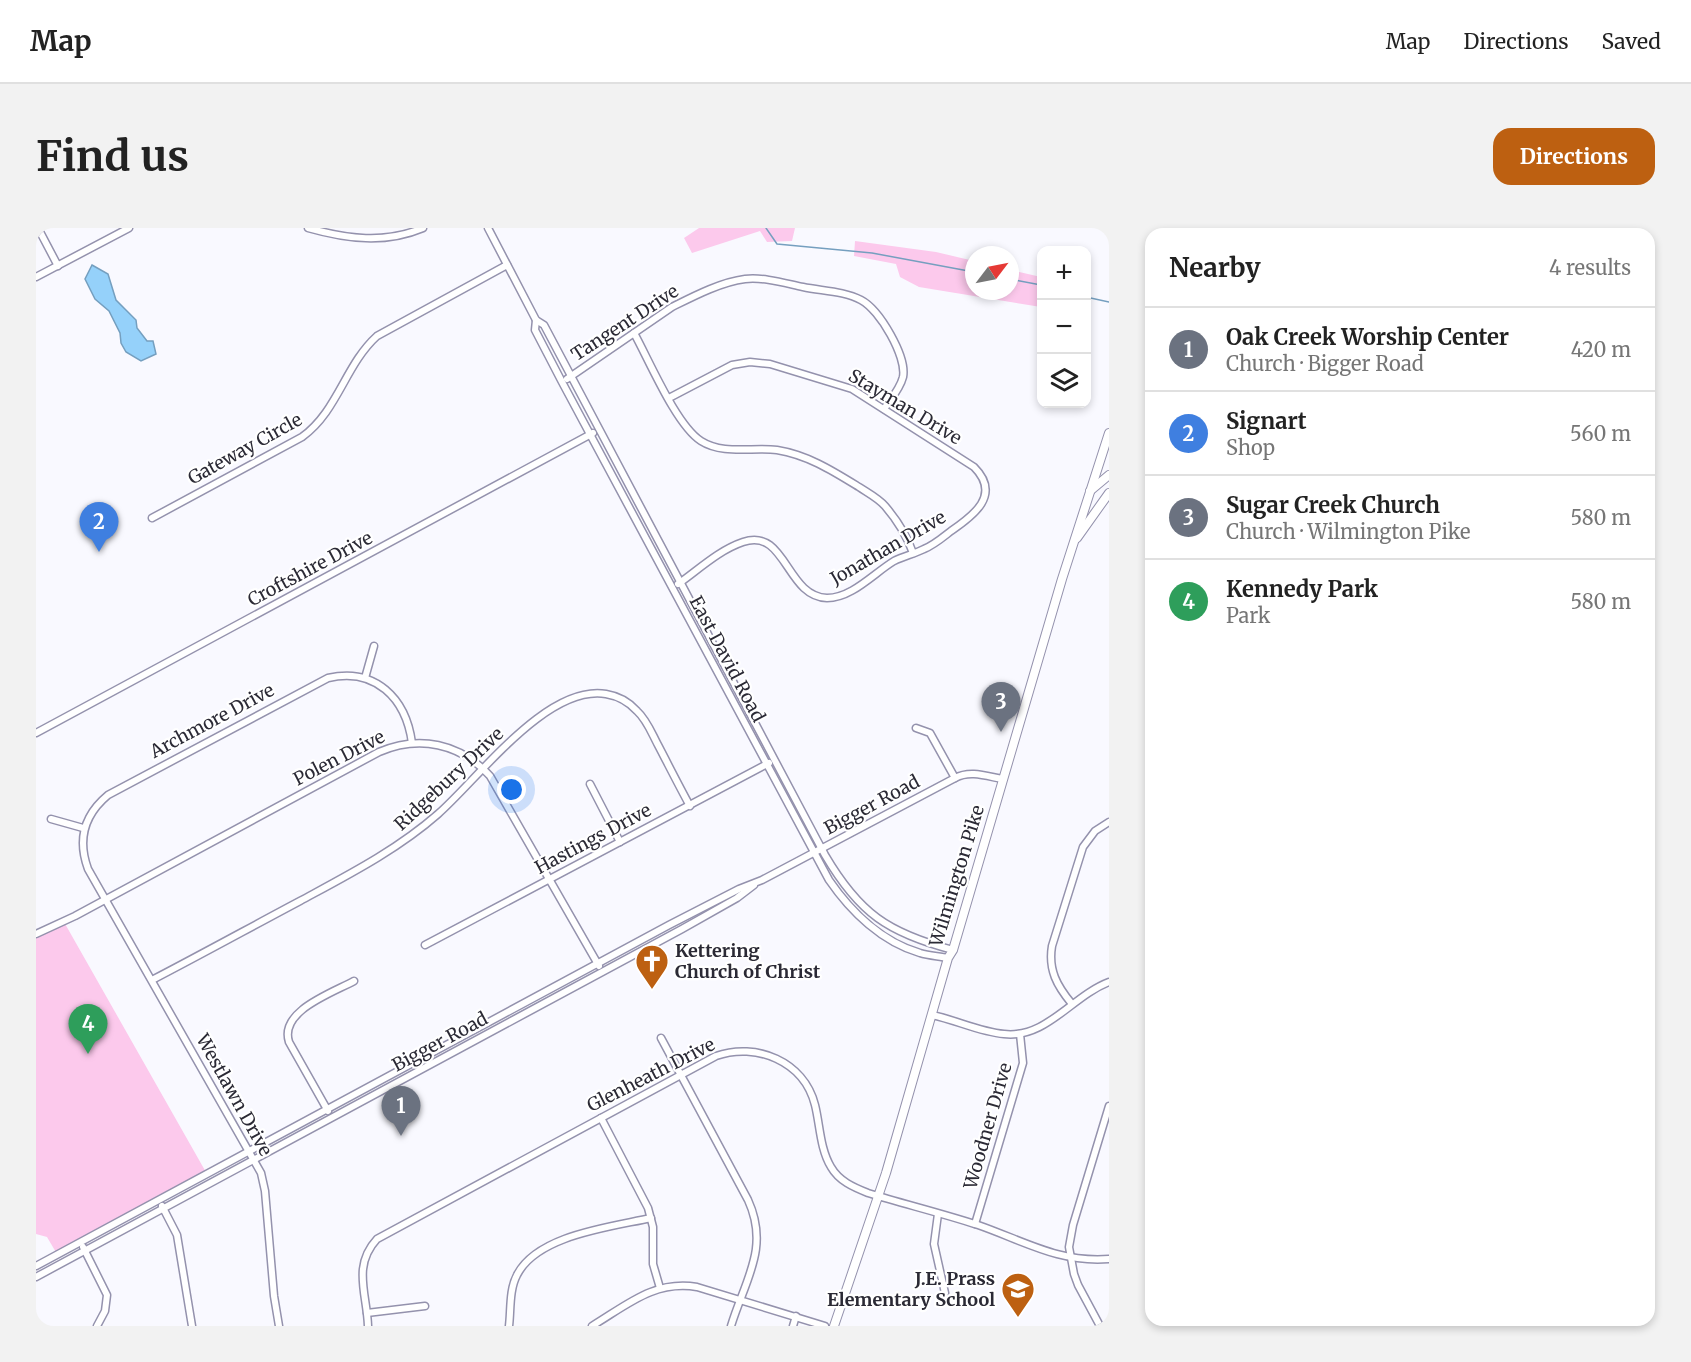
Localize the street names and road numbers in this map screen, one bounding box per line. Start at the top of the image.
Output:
street label: Tangent Drive [567,279,683,366]
street label: Stayman Drive [844,364,966,449]
street label: Gateway Circle [184,408,306,489]
street label: Jonathan Drive [825,505,950,590]
street label: Croftshire Drive [243,526,376,611]
street label: East David Road [684,592,770,726]
street label: Archmore Drive [145,678,278,763]
street label: Ridgebury Drive [389,722,508,835]
street label: Polen Drive [289,725,388,790]
street label: Bigger Road [820,770,924,839]
street label: Hastings Drive [531,798,655,879]
street label: Wilmington Pike [924,802,989,950]
street label: Bigger Road [388,1007,492,1076]
street label: Westlawn Drive [191,1029,277,1160]
street label: Glenheath Drive [583,1032,719,1117]
street label: Woodner Drive [958,1060,1017,1193]

